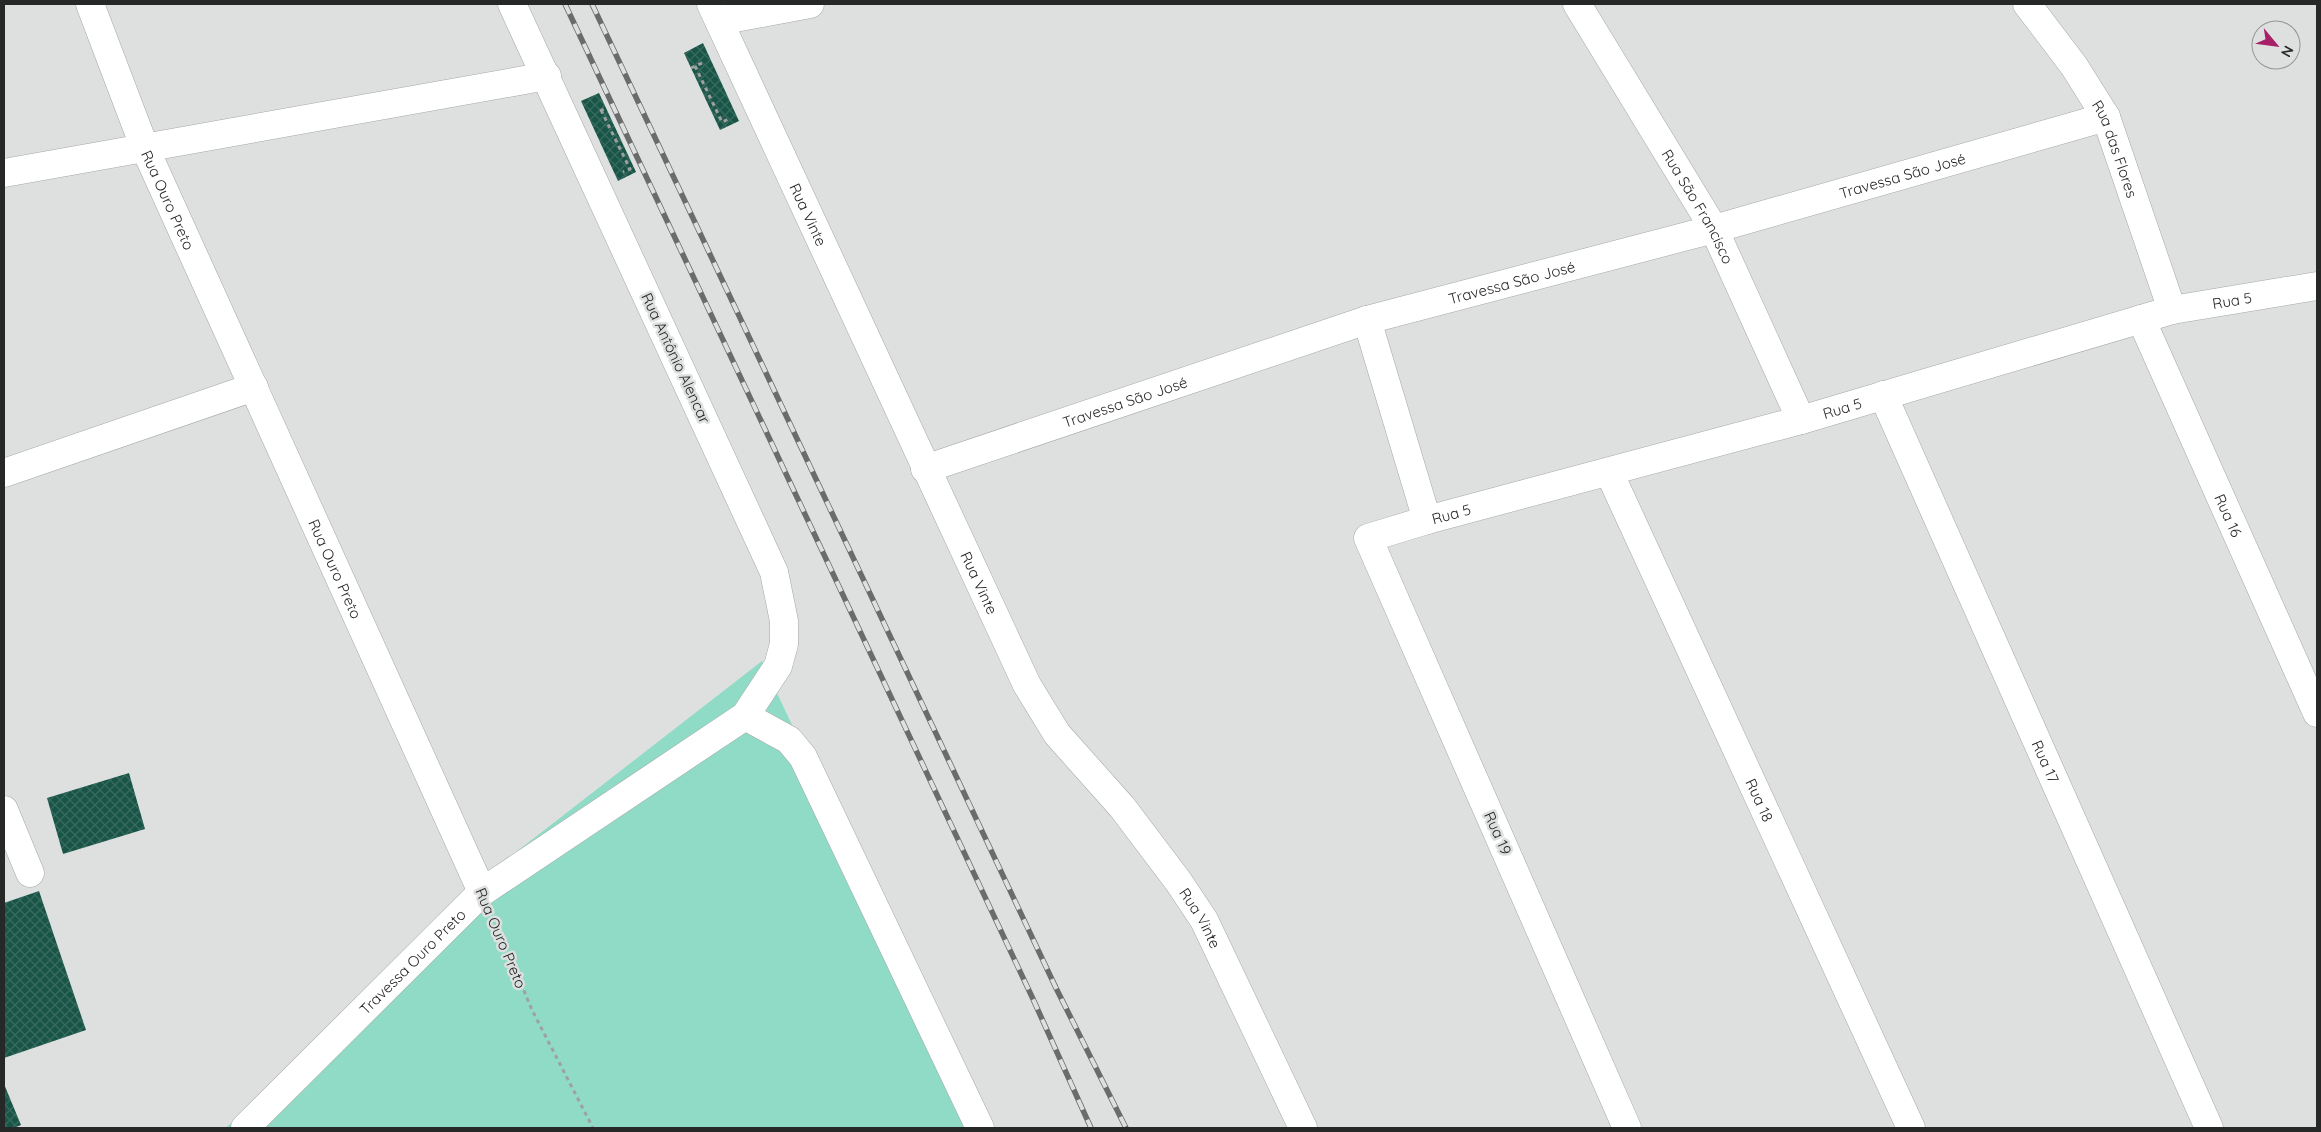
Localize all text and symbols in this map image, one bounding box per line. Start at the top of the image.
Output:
north arrow [2251,20,2301,70]
text: N [2277,42,2298,60]
street label: Rua das Flores [2088,96,2142,200]
street label: Rua São Francisco [1658,146,1738,267]
street label: Rua Ouro Preto [138,147,199,253]
street label: Travessa São José [1837,148,1968,202]
street label: Rua Vinte [786,180,831,249]
street label: Travessa São José [1446,256,1577,308]
street label: Rua 5 [2211,287,2253,313]
street label: Rua Antônio Alencar [637,290,715,427]
street label: Travessa São José [1060,372,1190,431]
street label: Rua 5 [1820,393,1864,423]
street label: Rua 16 [2211,491,2247,540]
street label: Rua 5 [1429,499,1473,528]
street label: Rua Ouro Preto [305,516,366,622]
street label: Rua Vinte [957,548,1002,617]
street label: Rua 17 [2028,737,2064,786]
street label: Rua 18 [1742,775,1778,824]
street label: Rua 19 [1480,808,1516,858]
street label: Rua Vinte [1175,884,1225,951]
street label: Rua Ouro Preto [471,885,531,991]
street label: Travessa Ouro Preto [355,905,469,1018]

